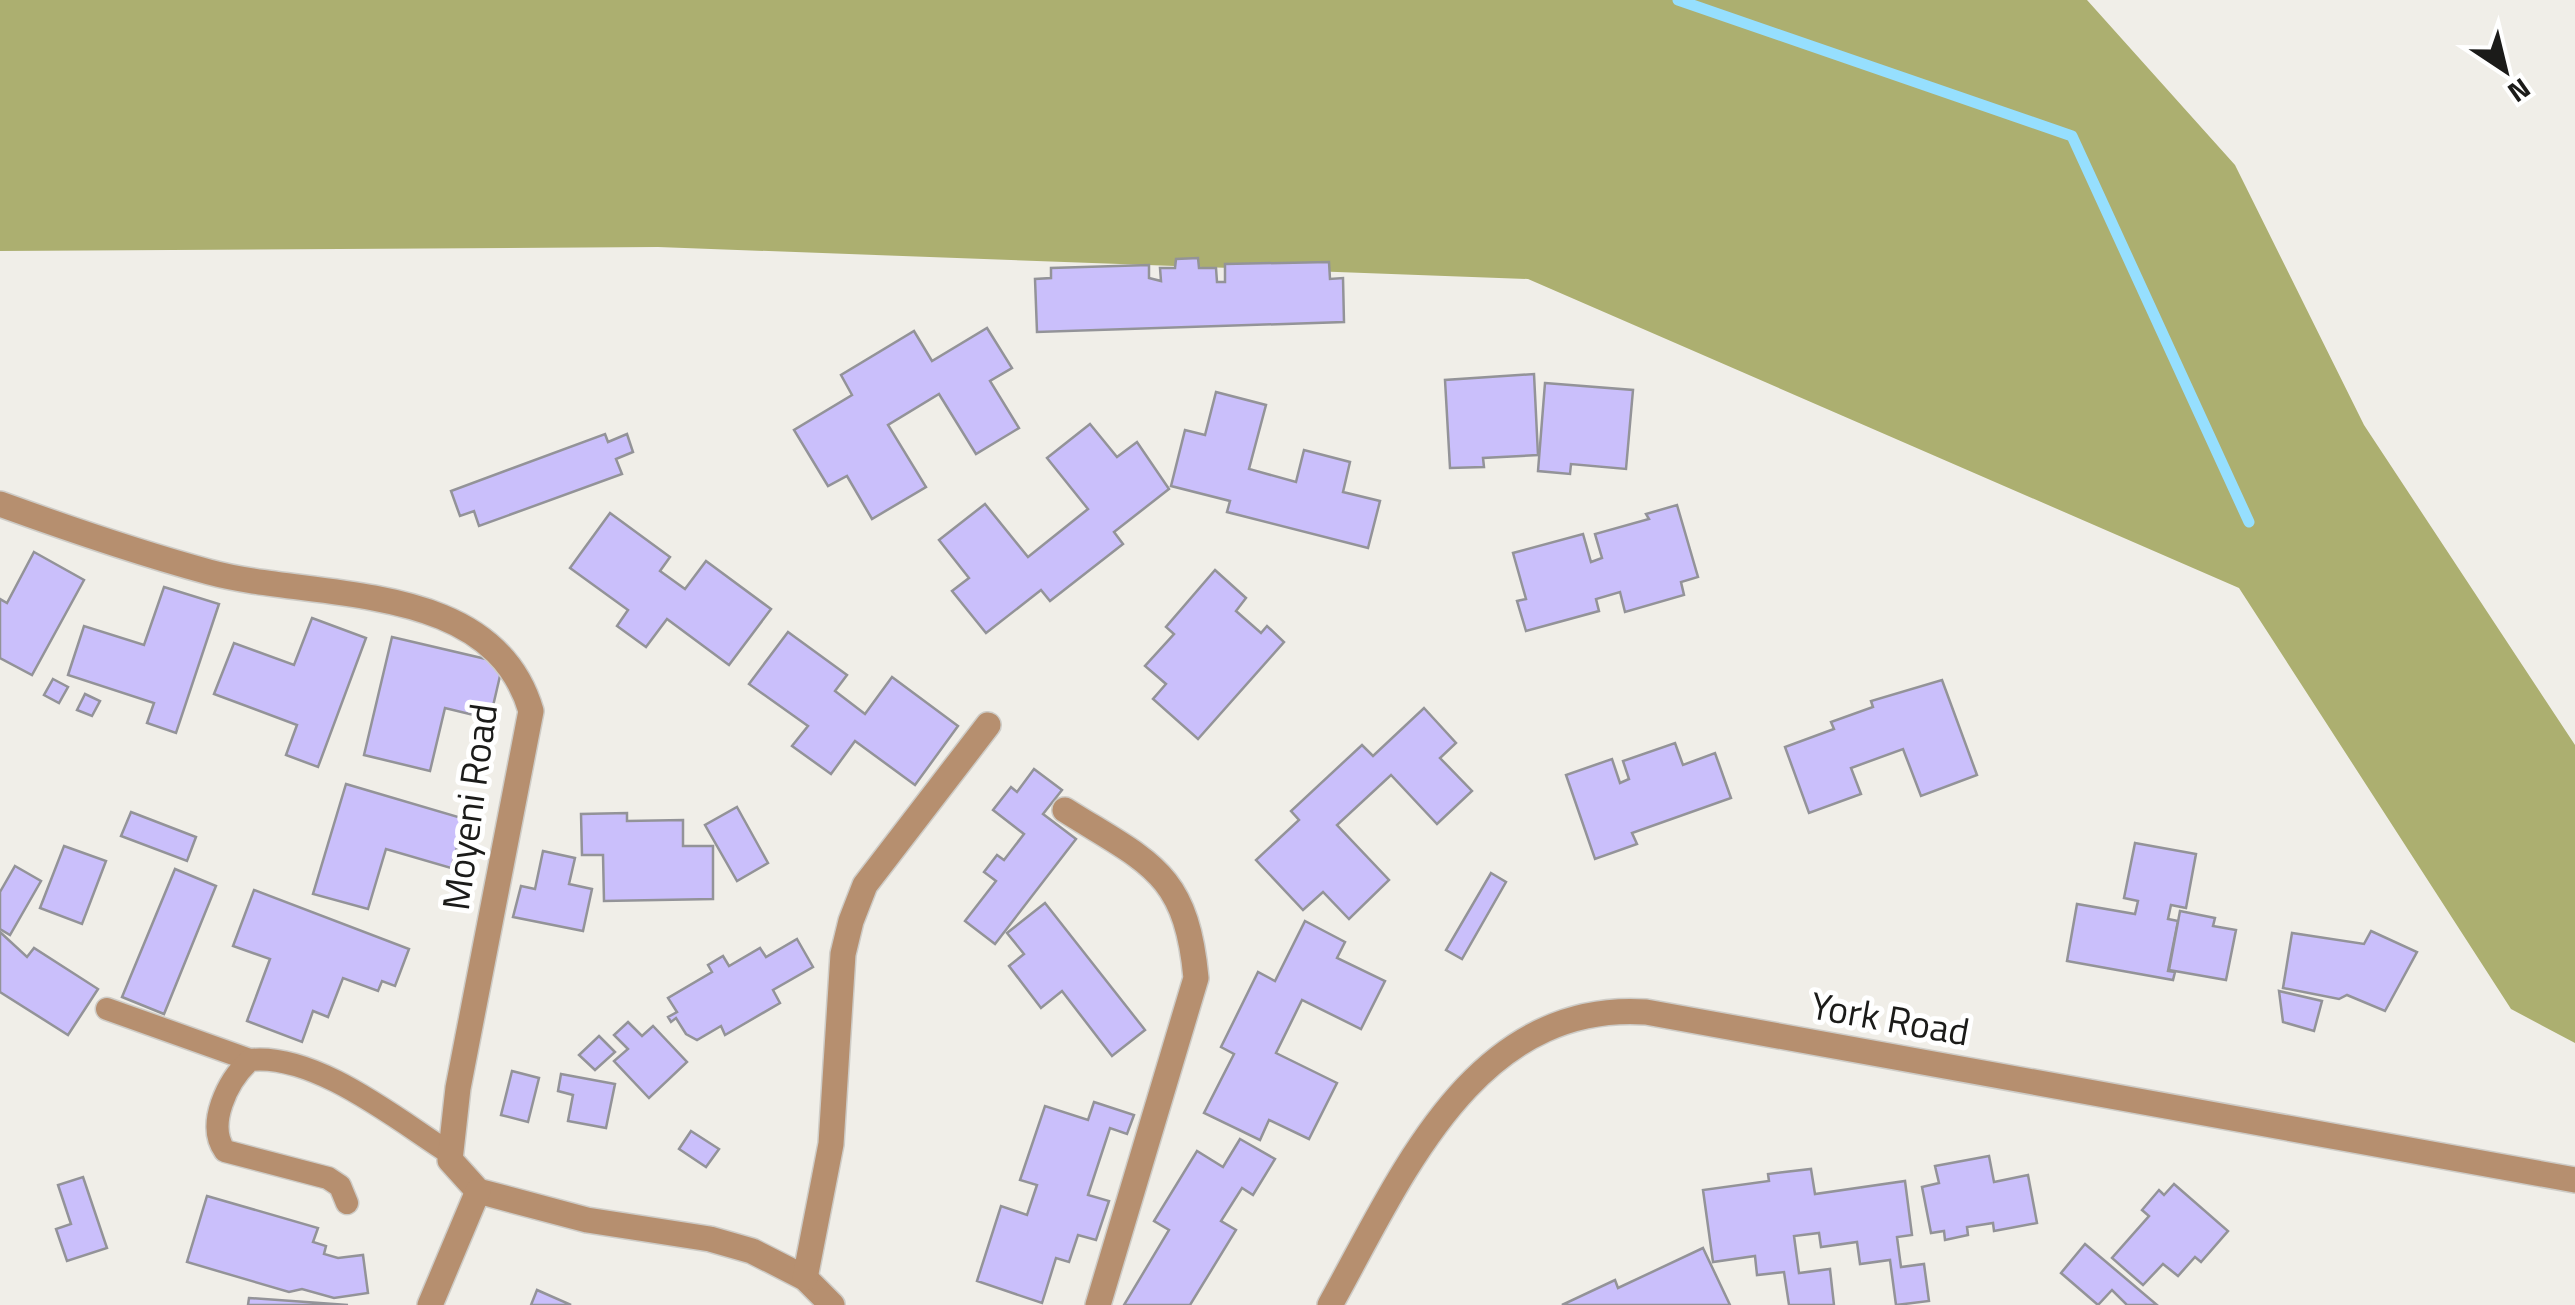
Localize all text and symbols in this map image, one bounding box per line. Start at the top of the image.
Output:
north arrow [2455,20,2555,120]
text: N [2499,68,2540,114]
street label: Moyeni Road [426,700,512,914]
street label: York Road [1806,976,1974,1060]

